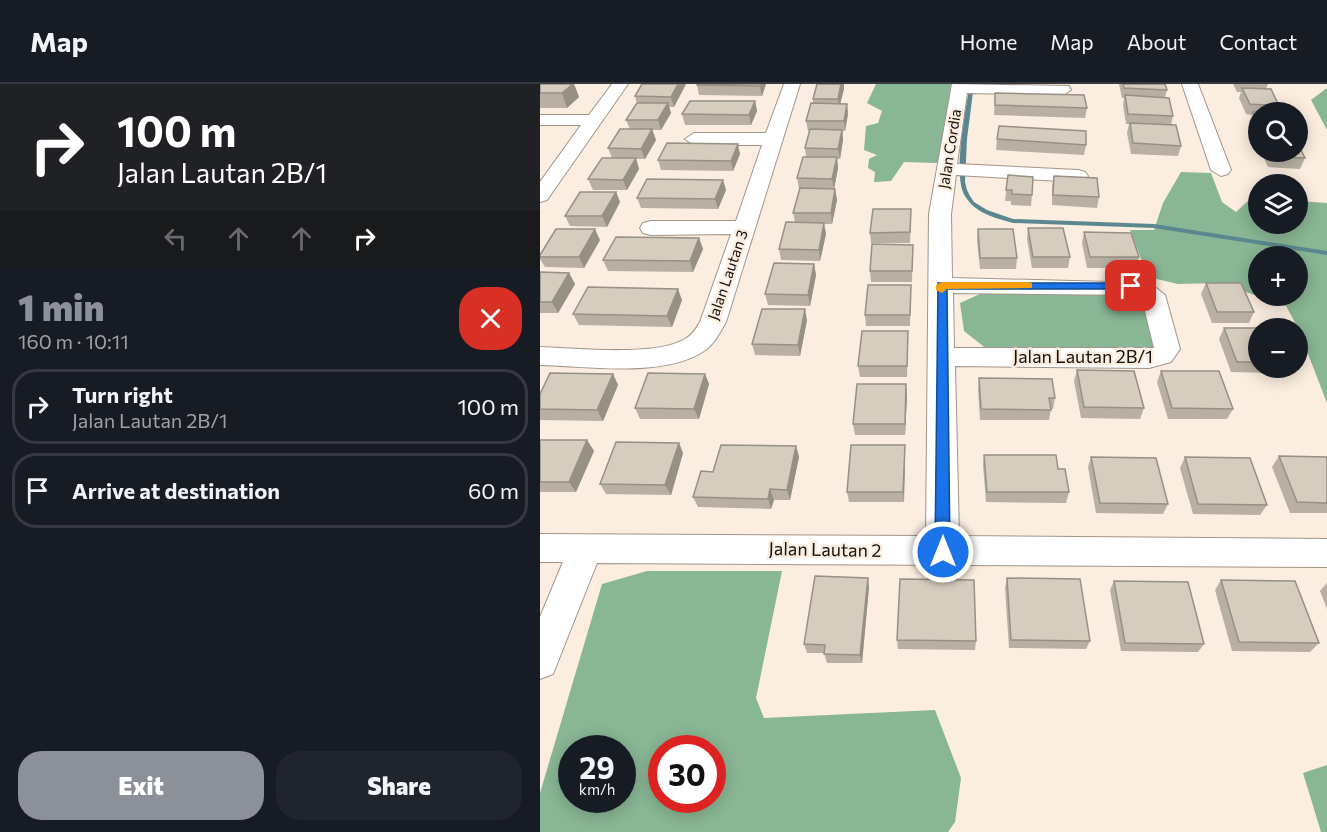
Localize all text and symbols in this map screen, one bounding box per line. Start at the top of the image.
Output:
text: Map [30,24,88,58]
text: Home [960,29,1017,54]
text: Map [1050,29,1094,54]
text: About [1127,29,1186,54]
text: Contact [1219,29,1297,54]
map controls [1248,102,1308,378]
button: search [1248,102,1308,162]
text: 100 m [117,104,237,156]
icon: right [18,108,96,186]
street label: Jalan Cordia [934,108,964,190]
text: Jalan Lautan 2B/1 [117,156,327,189]
button: layers [1248,174,1308,234]
icon: left [159,222,192,255]
icon: ahead [222,222,255,255]
icon: ahead [285,222,318,255]
icon: right [348,222,381,255]
street label: Jalan Lautan 3 [703,227,751,322]
button: + [1248,246,1308,306]
pin [1105,260,1156,311]
icon: arrive [1114,269,1147,302]
text: 1 min [18,284,104,328]
button: close [459,287,522,350]
button: − [1248,318,1308,378]
text: 160 m · 10:11 [18,329,129,353]
street label: Jalan Lautan 2B/1 [1013,345,1153,367]
text: Turn right [72,381,173,408]
icon: right [21,390,54,423]
text: 100 m [457,393,519,420]
text: Jalan Lautan 2B/1 [72,408,228,432]
icon: arrive [21,474,54,507]
text: Arrive at destination [72,477,280,504]
text: 60 m [468,477,519,504]
position arrow [911,520,975,584]
street label: Jalan Lautan 2 [768,537,882,561]
speed limit sign: 30 [648,735,726,813]
text: 29 [579,748,615,785]
button: Exit [18,751,264,820]
button: Share [276,751,522,820]
text: km/h [579,780,615,798]

